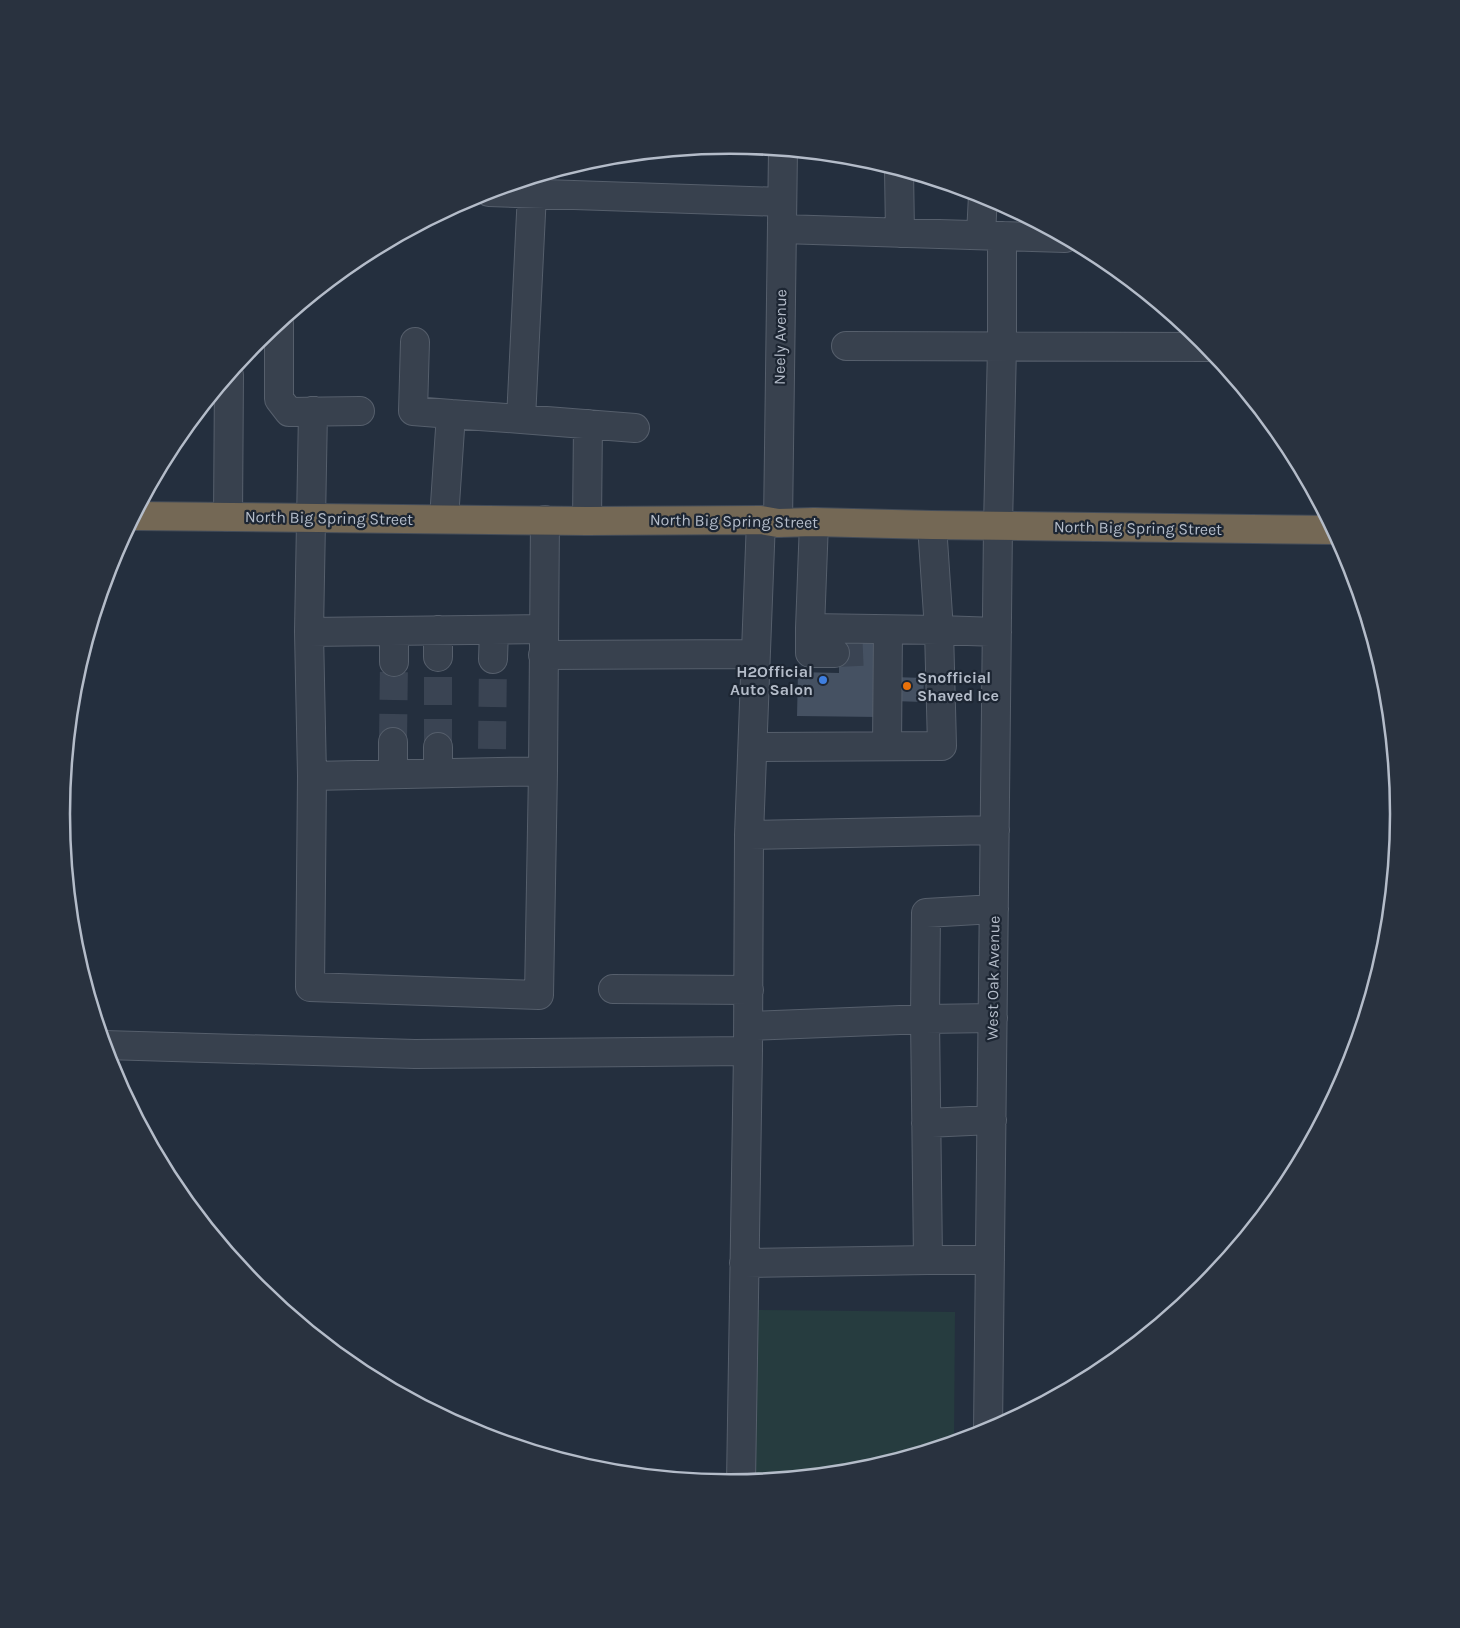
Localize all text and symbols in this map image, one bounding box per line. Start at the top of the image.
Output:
street label: Neely Avenue [770,289,790,385]
street label: North Big Spring Street [245,507,413,529]
street label: North Big Spring Street [650,510,818,532]
street label: North Big Spring Street [1054,517,1222,539]
place label: H2Official Auto Salon [730,662,813,699]
place label: Snofficial Shaved Ice [917,668,999,705]
marker: H2Official Auto Salon [817,674,829,686]
marker: Snofficial Shaved Ice [901,680,913,692]
street label: West Oak Avenue [982,915,1004,1041]

